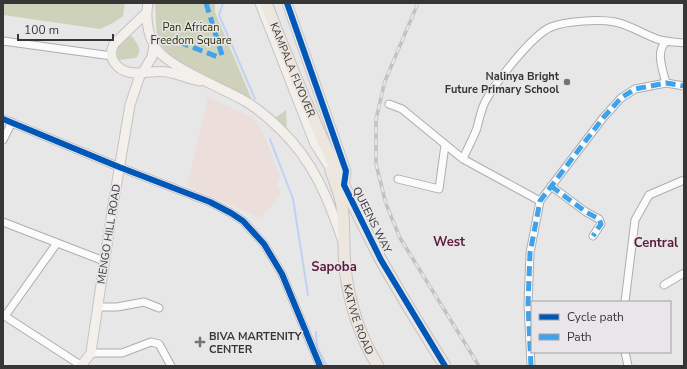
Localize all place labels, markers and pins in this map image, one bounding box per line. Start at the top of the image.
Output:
place label: Nalinya Bright Future Primary School [445,69,560,97]
marker: Nalinya Bright Future Primary School [562,77,572,87]
place label: BIVA MARTENITY CENTER [209,329,303,357]
marker: BIVA MARTENITY CENTER [194,336,206,348]

